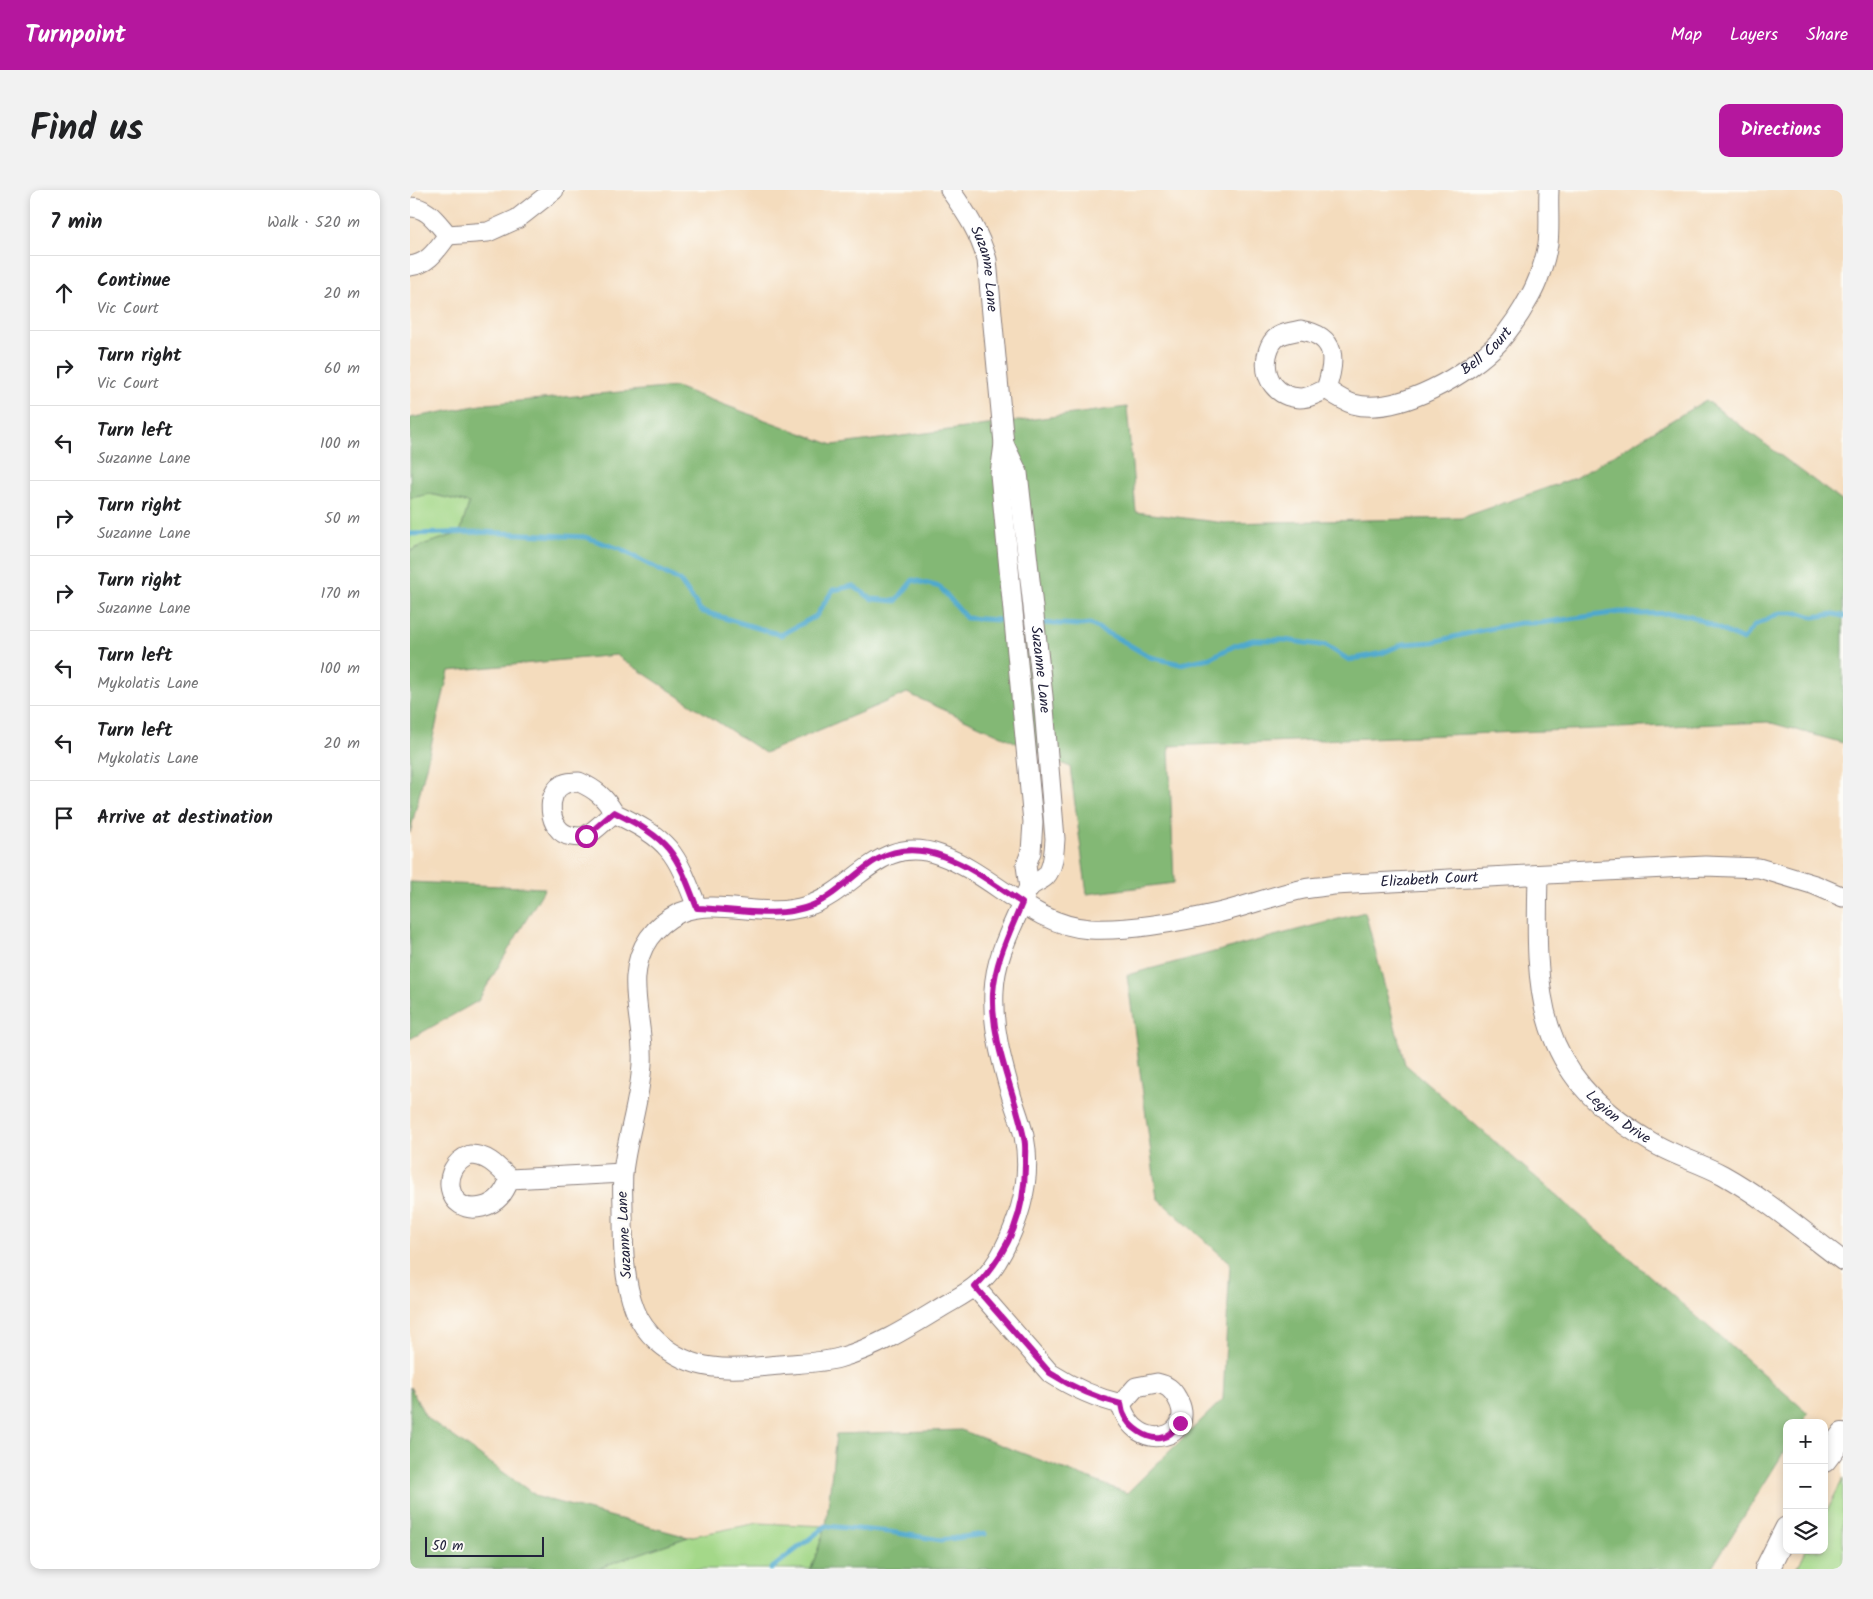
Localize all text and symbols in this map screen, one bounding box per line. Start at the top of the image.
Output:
text: Turnpoint [25,16,126,55]
text: Map [1671,21,1702,50]
text: Layers [1730,21,1778,50]
text: Share [1806,21,1848,50]
text: Find us [30,102,143,158]
button: Directions [1719,104,1843,157]
text: 7 min [50,206,102,239]
text: Walk · 520 m [267,210,360,235]
street label: Suzanne Lane [963,222,1004,313]
text: Continue [97,266,170,296]
icon: ahead [50,279,78,307]
text: 20 m [324,281,360,306]
text: Vic Court [97,296,159,321]
street label: Bell Court [1456,322,1519,382]
text: Turn right [97,341,182,371]
icon: right [50,354,78,382]
text: 60 m [324,356,360,381]
text: Vic Court [97,371,159,396]
text: Turn left [97,416,172,446]
icon: left [50,429,78,457]
text: 100 m [320,431,360,456]
text: Suzanne Lane [97,446,190,471]
text: Turn right [97,491,182,521]
icon: right [50,504,78,532]
text: 50 m [324,506,360,531]
text: Suzanne Lane [97,521,190,546]
text: Turn right [97,566,182,596]
icon: right [50,579,78,607]
text: 170 m [320,581,360,606]
text: Suzanne Lane [97,596,190,621]
street label: Suzanne Lane [1023,625,1056,714]
text: Turn left [97,641,172,671]
icon: left [50,654,78,682]
text: 100 m [320,656,360,681]
text: Mykolatis Lane [97,671,199,696]
text: Turn left [97,716,172,746]
icon: left [50,729,78,757]
text: 20 m [324,731,360,756]
text: Mykolatis Lane [97,746,199,771]
text: Arrive at destination [97,803,273,833]
icon: arrive [50,804,78,832]
route start [575,825,598,848]
street label: Elizabeth Court [1380,866,1479,895]
street label: Legion Drive [1579,1085,1655,1151]
street label: Suzanne Lane [611,1190,639,1279]
route end [1169,1412,1192,1435]
map controls [1783,1419,1828,1554]
button: + [1783,1419,1828,1464]
button: − [1783,1464,1828,1509]
button: layers [1783,1509,1828,1554]
scale bar [425,1534,544,1557]
text: 50 m [432,1535,463,1557]

